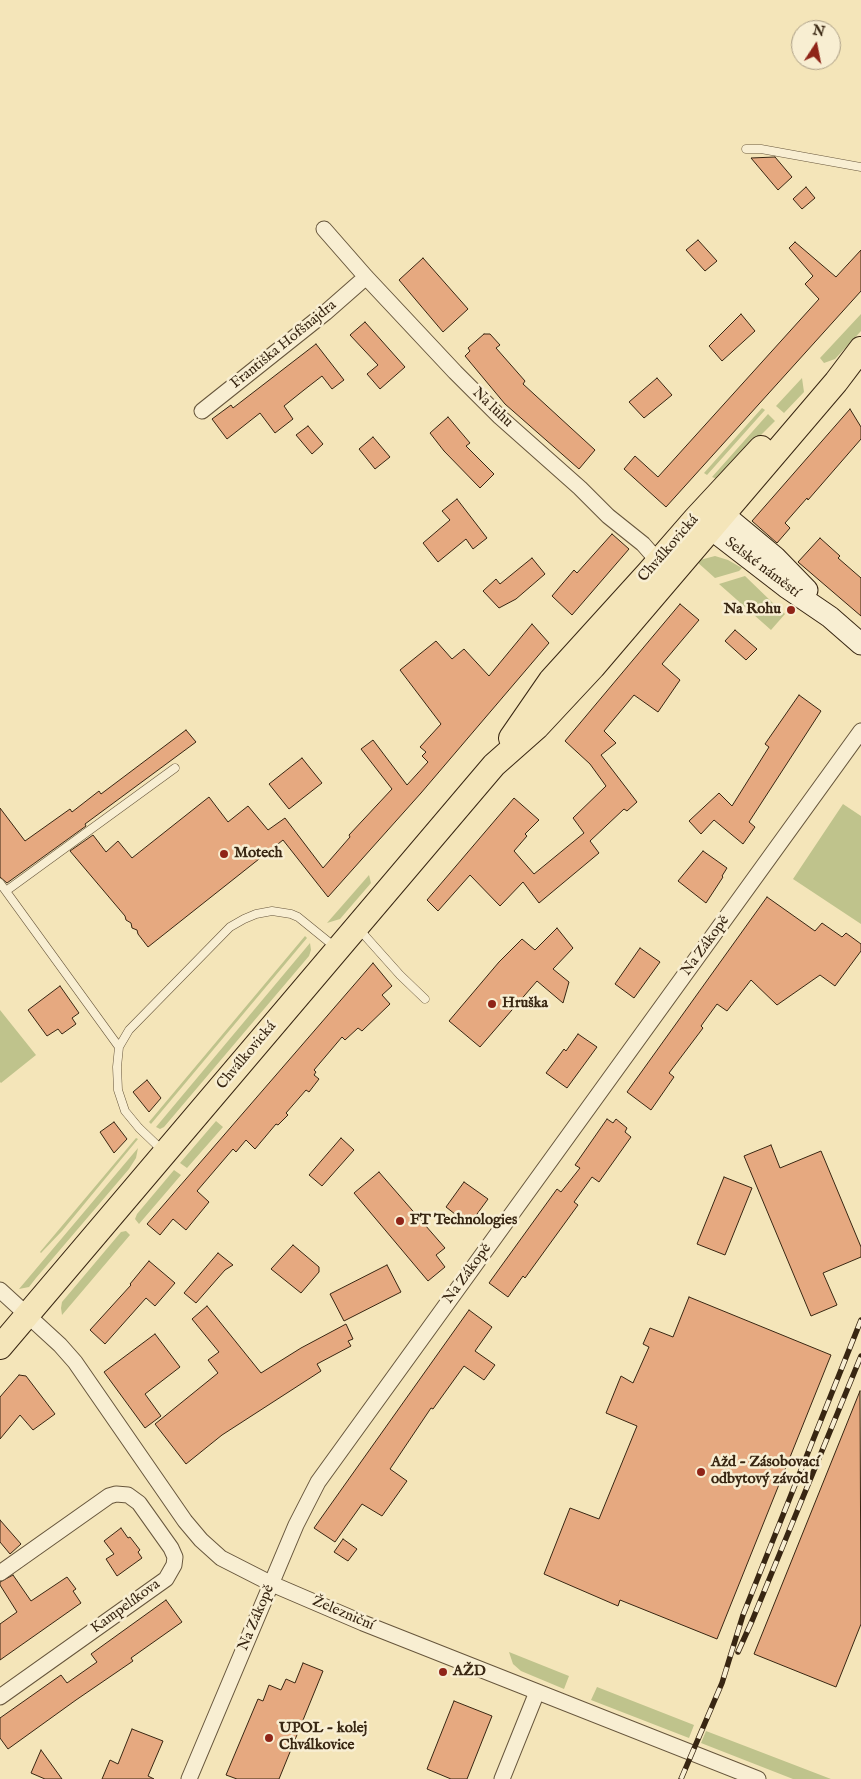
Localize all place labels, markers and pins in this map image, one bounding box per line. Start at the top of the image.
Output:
place label: Na Rohu [724,601,781,619]
marker: Na Rohu [785,604,797,616]
place label: Motech [234,845,282,863]
marker: Motech [218,848,230,860]
place label: Hruška [502,995,548,1013]
marker: Hruška [486,998,498,1010]
place label: FT Technologies [410,1212,517,1230]
marker: FT Technologies [394,1215,406,1227]
place label: Ažd - Zásobovací odbytový závod [711,1454,819,1489]
marker: Ažd - Zásobovací odbytový závod [695,1466,707,1478]
place label: AŽD [453,1663,486,1681]
marker: AŽD [437,1666,449,1678]
place label: UPOL - kolej Chválkovice [279,1720,367,1755]
marker: UPOL - kolej Chválkovice [263,1732,275,1744]

